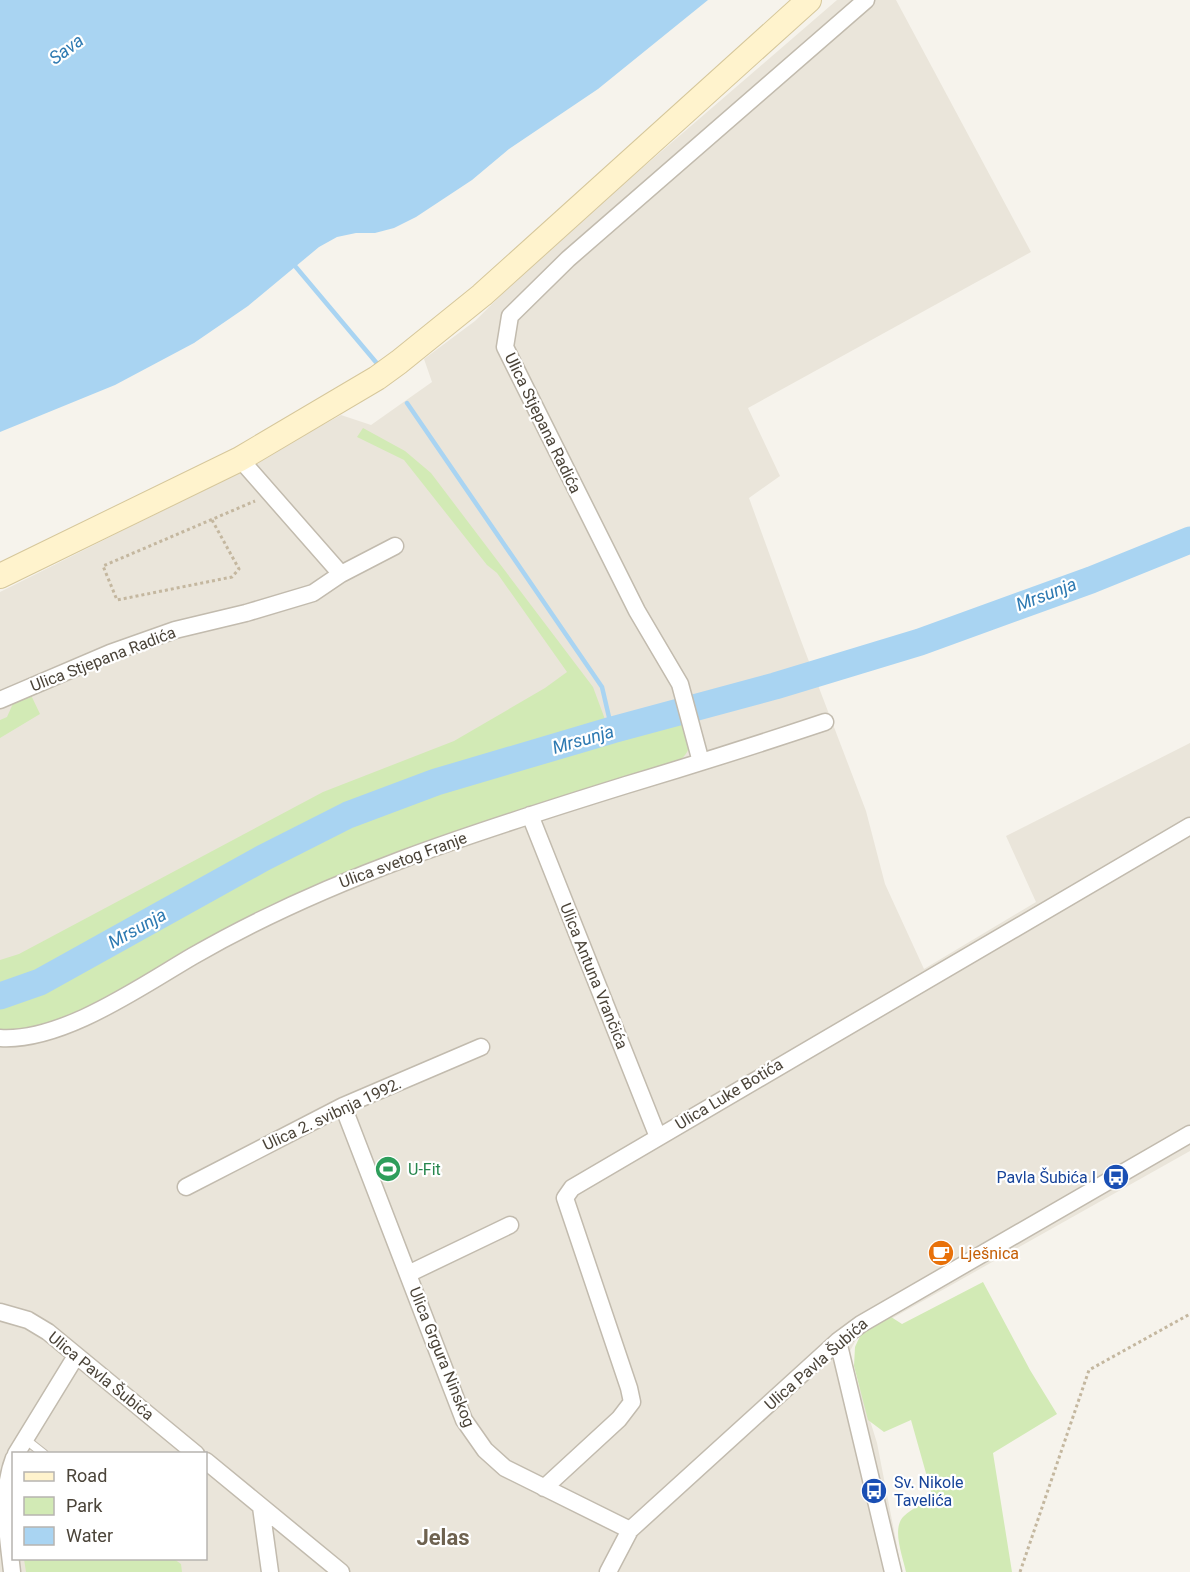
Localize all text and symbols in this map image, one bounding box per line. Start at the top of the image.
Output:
water label: Sava [45,29,87,69]
street label: Ulica Stjepana Radića [501,350,585,496]
water label: Mrsunja [1013,573,1079,615]
street label: Ulica Stjepana Radića [28,623,178,695]
water label: Mrsunja [550,720,616,758]
street label: Ulica svetog Franje [337,828,469,892]
street label: Ulica Antuna Vrančića [556,900,632,1052]
water label: Mrsunja [104,904,170,952]
street label: Ulica Luke Botića [672,1054,786,1134]
street label: Ulica 2. svibnja 1992. [260,1074,404,1154]
sports icon: U-Fit [373,1154,403,1184]
place label: U-Fit [408,1160,441,1179]
bus stop icon: Pavla Šubića I [1101,1162,1131,1192]
place label: Pavla Šubića I [997,1167,1096,1187]
cafe icon: Lješnica [926,1238,956,1268]
place label: Lješnica [960,1244,1019,1263]
street label: Ulica Grgura Ninskog [405,1284,479,1430]
street label: Ulica Pavla Šubića [760,1313,871,1414]
street label: Ulica Pavla Šubića [44,1327,158,1424]
legend [12,1452,207,1560]
text: Road [66,1465,107,1486]
place label: Sv. Nikole Tavelića [894,1473,964,1510]
bus stop icon: Sv. Nikole Tavelića [859,1476,889,1506]
text: Park [66,1495,103,1516]
text: Water [66,1525,113,1546]
district label: Jelas [416,1525,470,1550]

